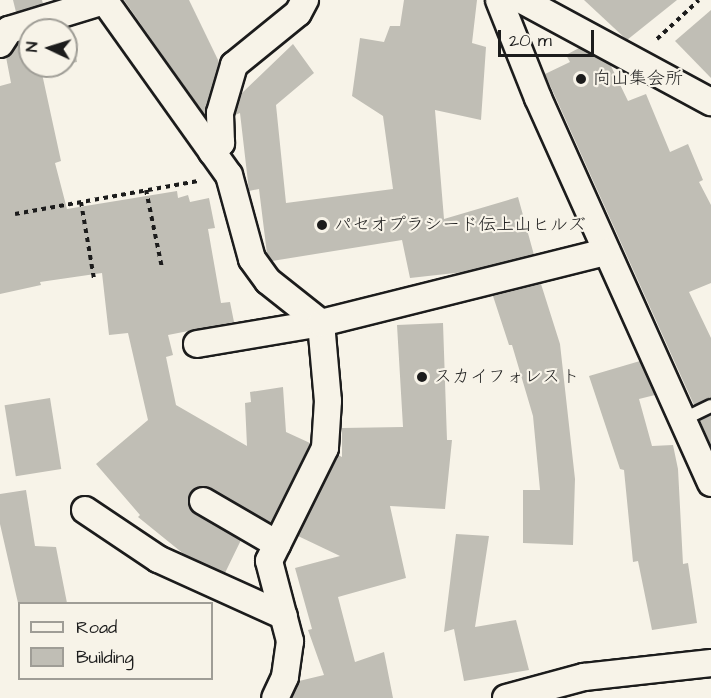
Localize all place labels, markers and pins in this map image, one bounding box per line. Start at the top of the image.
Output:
place label: 向山集会所 [593,68,683,90]
marker: 向山集会所 [574,72,588,86]
place label: パセオプラシード伝上山ヒルズ [334,214,586,236]
marker: パセオプラシード伝上山ヒルズ [315,218,329,232]
place label: スカイフォレスト [434,366,578,388]
marker: スカイフォレスト [415,370,429,384]

